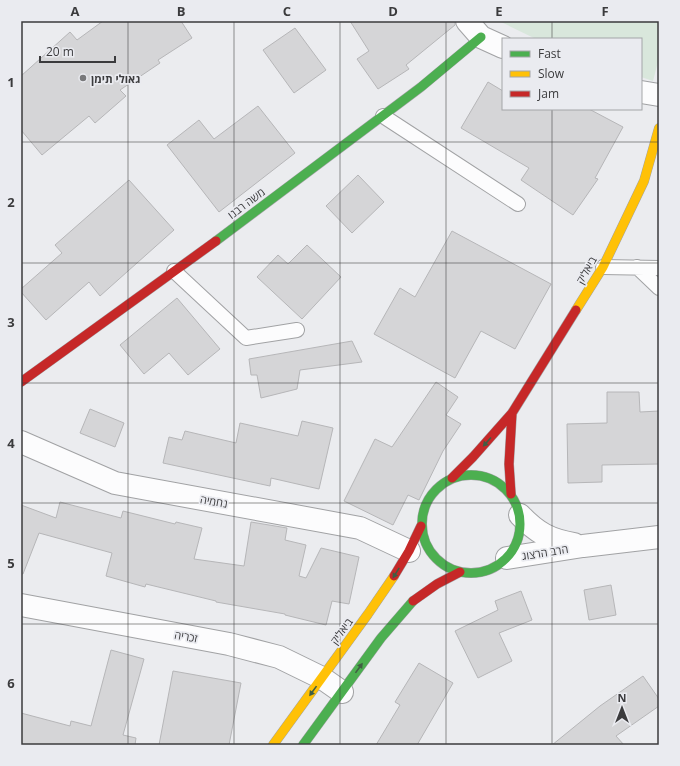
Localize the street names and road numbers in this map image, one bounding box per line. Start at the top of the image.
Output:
street label: משה רבנו [224,184,268,222]
street label: ביאליק [572,253,600,286]
street label: נחמיה [199,491,229,511]
street label: הרב הרצוג [521,541,569,563]
street label: ביאליק [326,615,356,647]
street label: זכריה [173,627,199,645]

